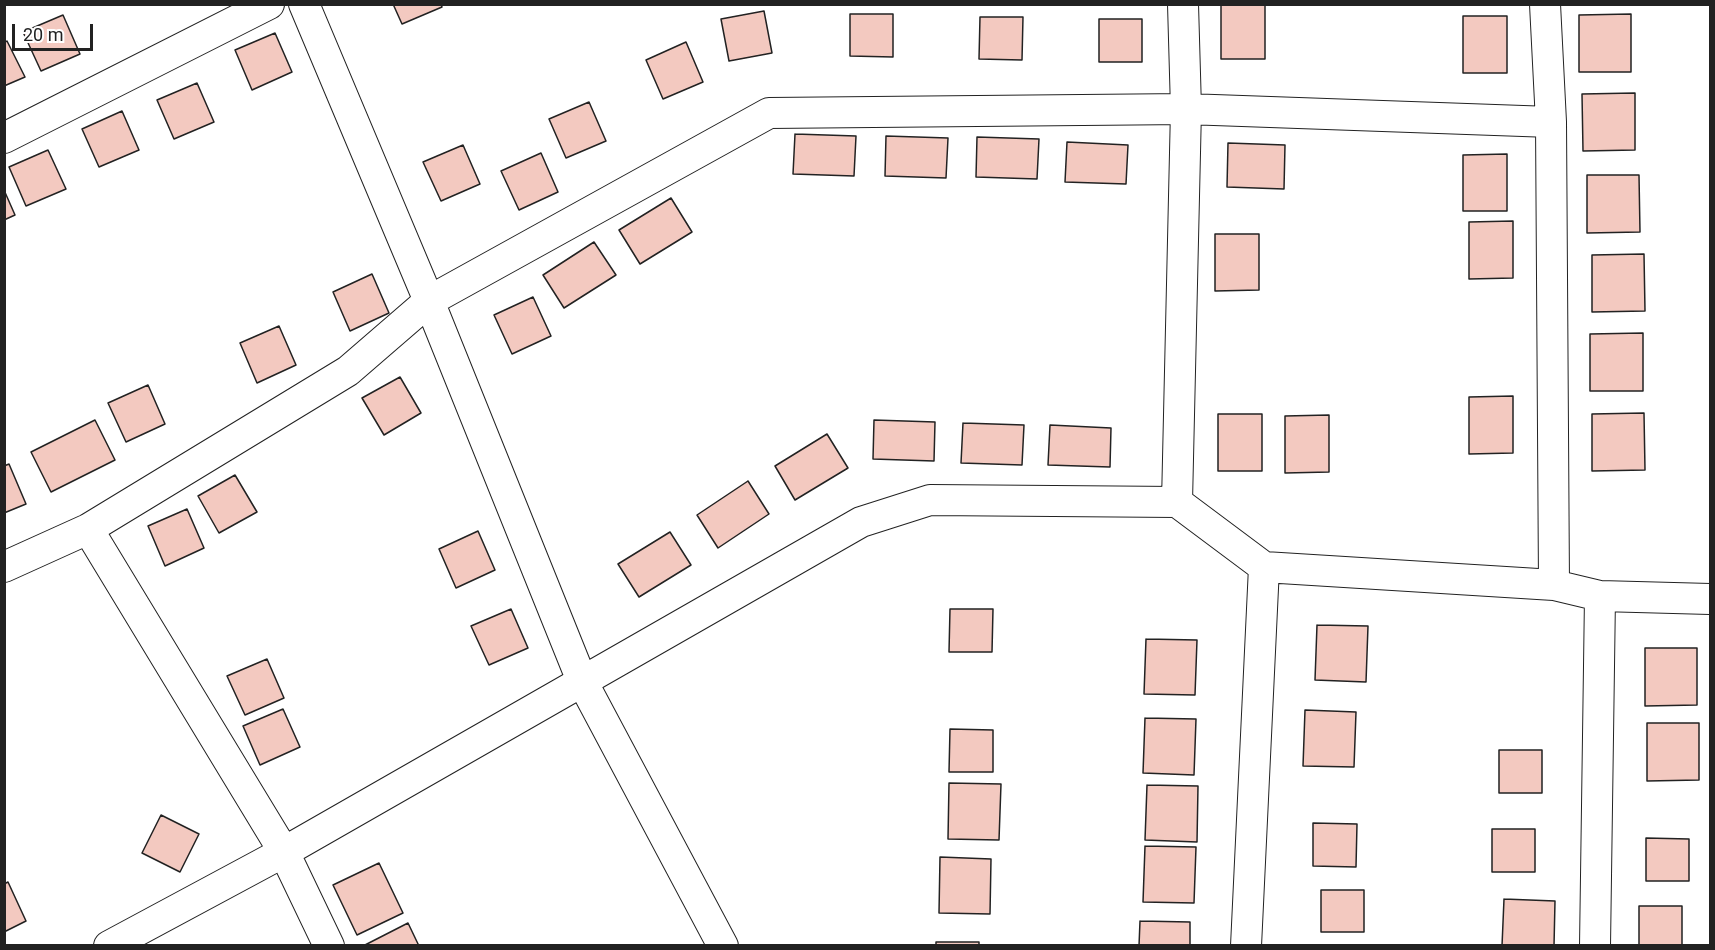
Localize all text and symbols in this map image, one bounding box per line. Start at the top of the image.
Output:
scale bar [15,12,96,50]
text: 20 m [23,24,63,45]

